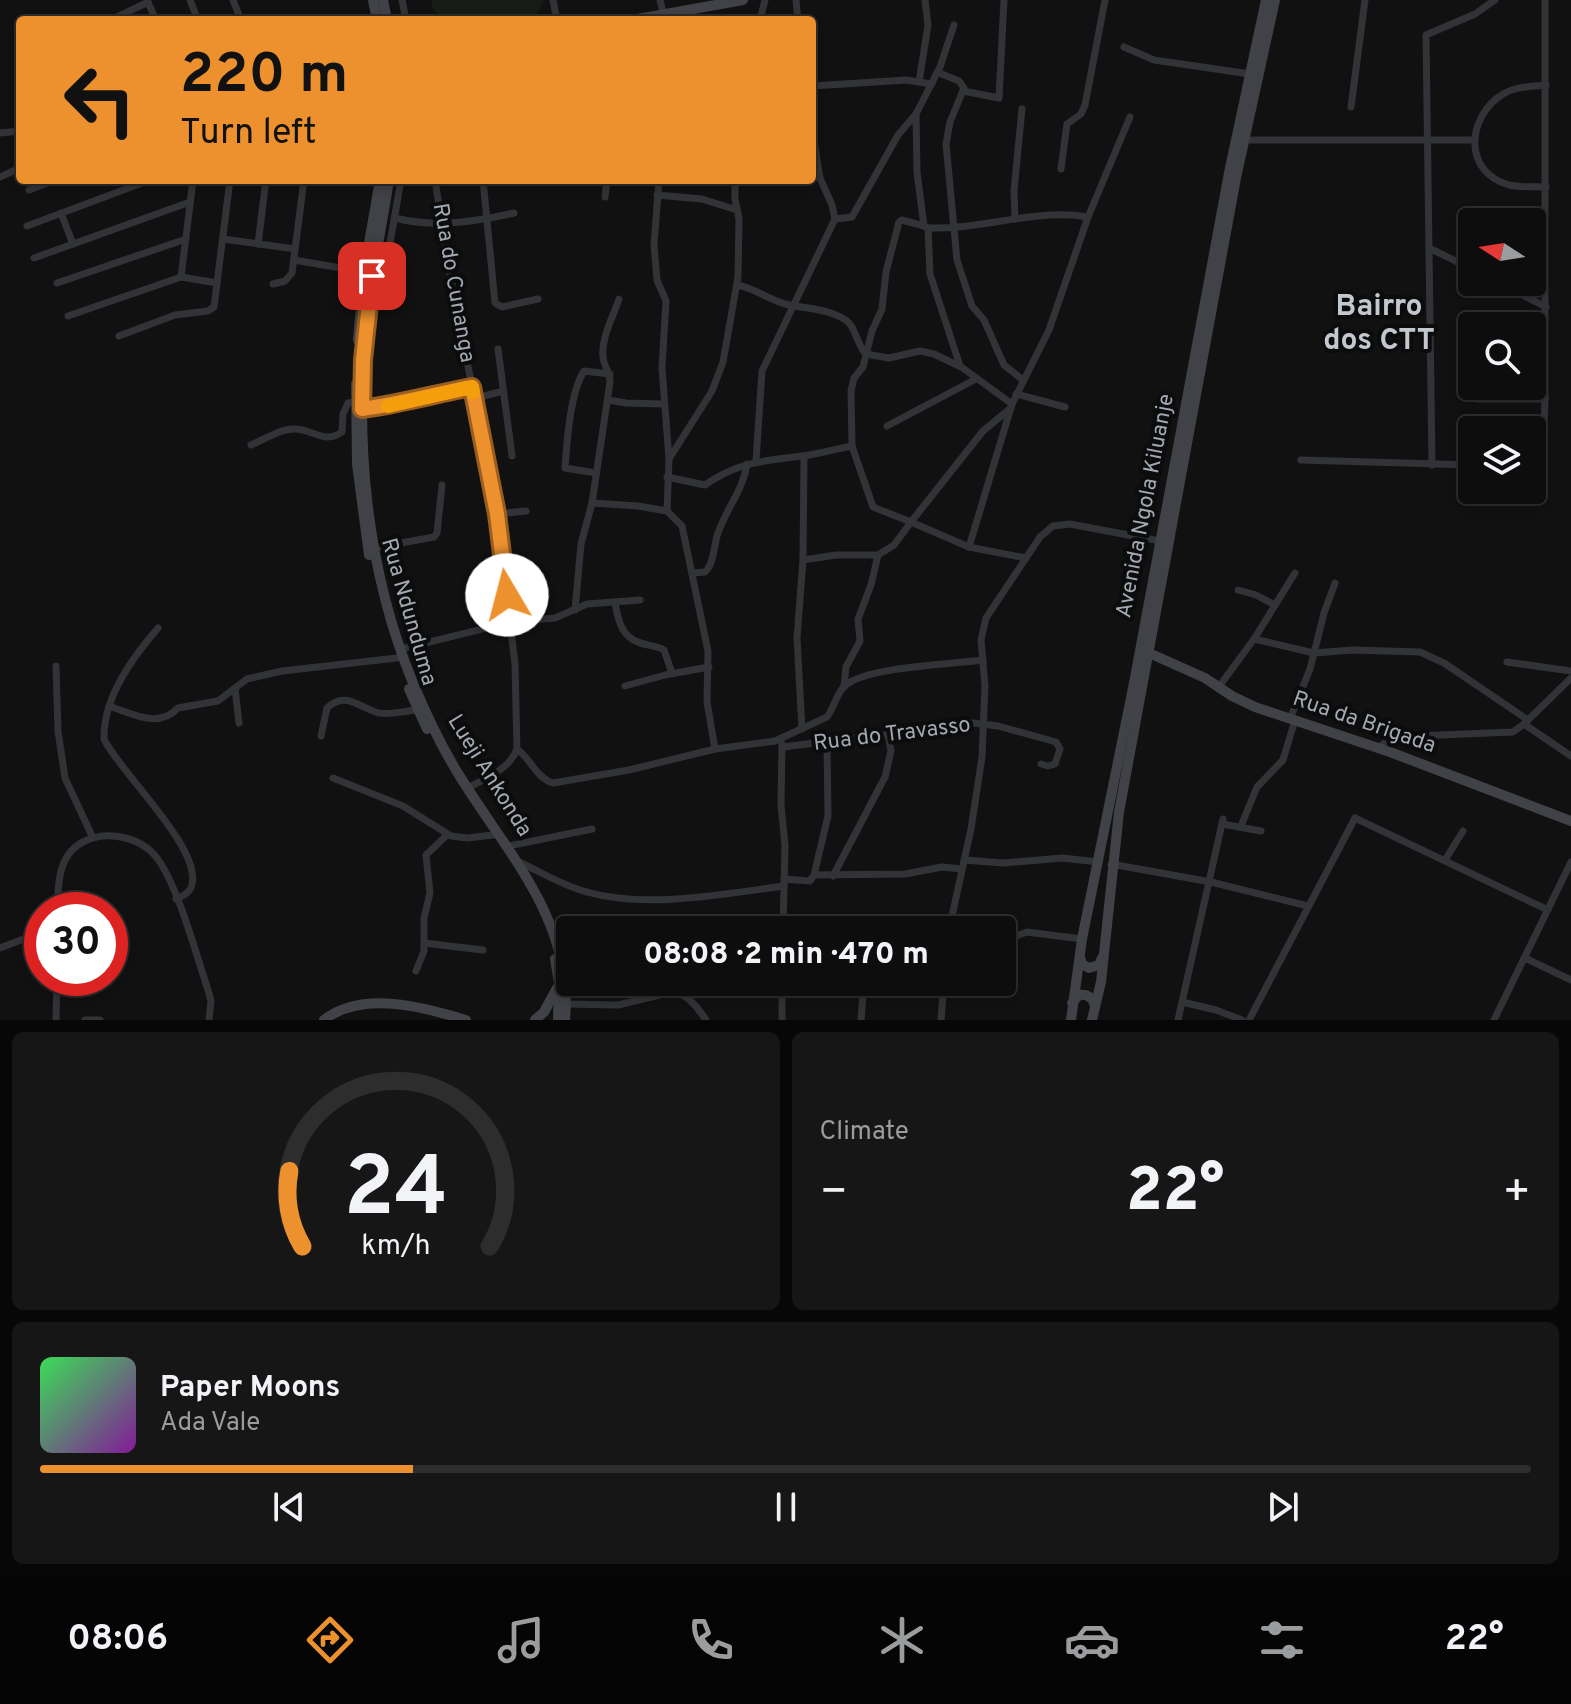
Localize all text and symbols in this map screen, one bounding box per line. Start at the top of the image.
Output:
text: 220 m [180,42,348,112]
icon: left [48,48,152,152]
text: Turn left [180,111,317,157]
street label: Rua do Cunanga [426,201,480,365]
north arrow [1458,208,1546,296]
map controls [1458,208,1546,504]
pin [338,242,406,310]
icon: arrive [350,254,394,298]
district label: Bairro dos CTT [1323,289,1435,360]
button: search [1458,312,1546,400]
street label: Avenida Ngola Kiluanje [1111,392,1181,620]
button: layers [1458,416,1546,504]
street label: Rua Ndunduma [374,535,442,689]
position arrow [465,553,549,637]
street label: Rua da Brigada [1289,686,1439,760]
street label: Lueji Ankonda [441,710,537,842]
street label: Rua do Travasso [812,712,972,758]
speed limit sign: 30 [24,892,128,996]
text: 08:08 · 2 min · 470 m [643,937,929,974]
text: Climate [820,1116,909,1149]
text: 24 [344,1140,448,1245]
text: 22° [1126,1156,1224,1232]
text: − [820,1166,848,1222]
text: + [1503,1166,1531,1222]
text: km/h [361,1229,430,1265]
text: Paper Moons [160,1370,340,1407]
text: Ada Vale [160,1407,260,1440]
icon: previous [267,1485,311,1529]
icon: pause [764,1485,808,1529]
icon: next [1261,1485,1305,1529]
icon: directions [302,1612,358,1668]
icon: music [493,1612,549,1668]
icon: phone [683,1612,739,1668]
icon: climate [874,1612,930,1668]
icon: car [1064,1612,1120,1668]
icon: filters [1254,1612,1310,1668]
text: 08:06 [67,1617,168,1663]
text: 22° [1445,1617,1504,1663]

